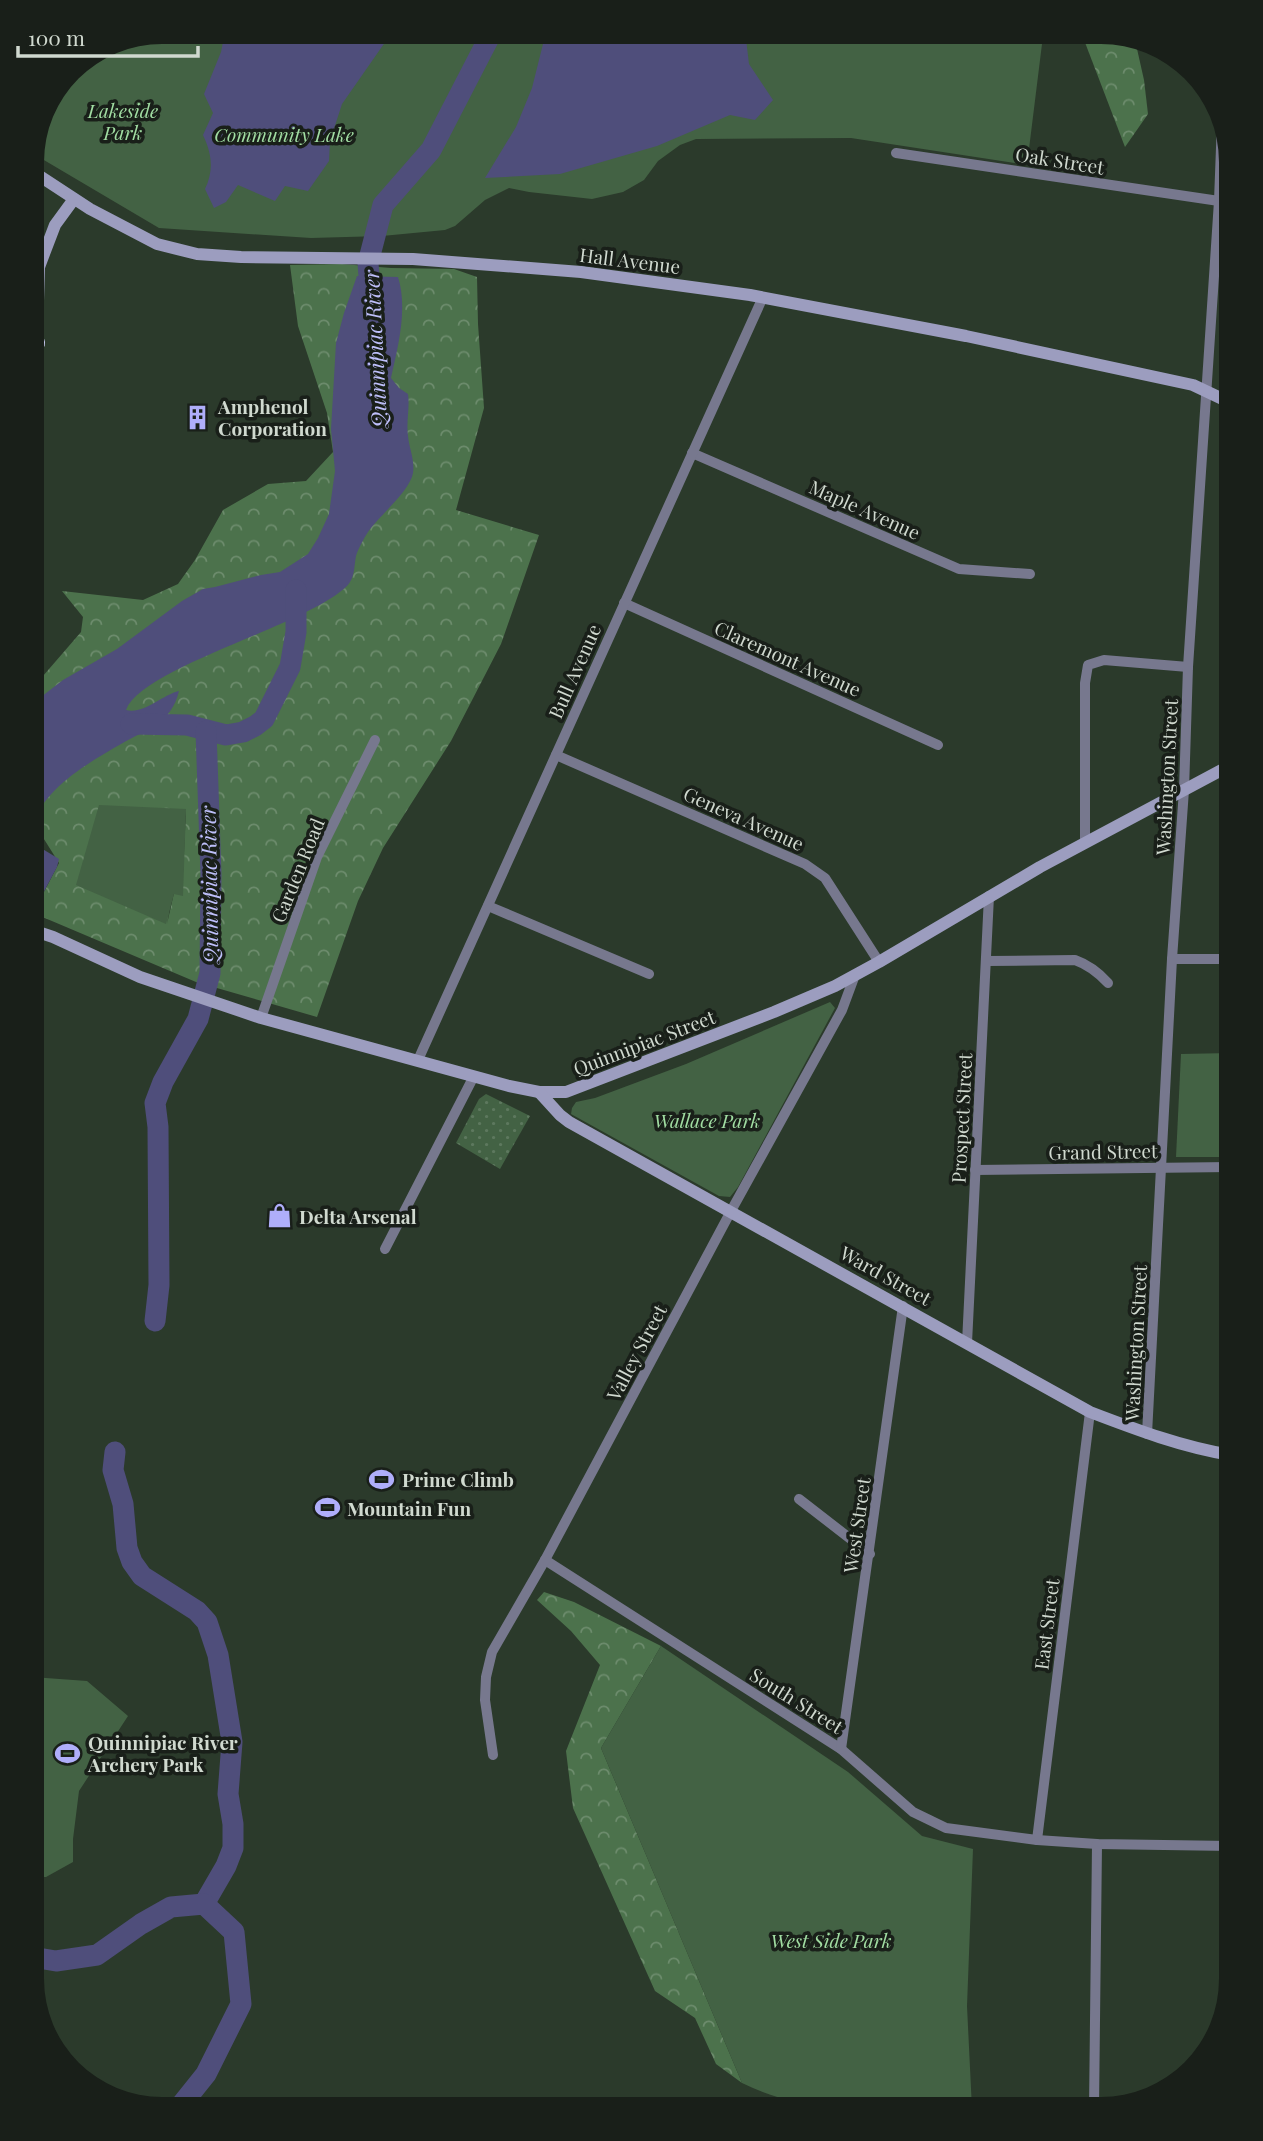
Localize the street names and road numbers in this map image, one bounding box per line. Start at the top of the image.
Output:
street label: Oak Street [1014,140,1107,180]
street label: Hall Avenue [578,241,682,279]
street label: Maple Avenue [806,473,924,545]
street label: Claremont Avenue [711,614,865,702]
street label: Bull Avenue [542,620,606,722]
street label: Washington Street [1149,698,1183,857]
street label: Geneva Avenue [680,780,808,856]
street label: Garden Road [264,814,330,926]
street label: Quinnipiac Street [569,1003,719,1081]
street label: Prospect Street [945,1052,977,1184]
street label: Grand Street [1048,1137,1158,1165]
street label: Ward Street [835,1239,937,1311]
street label: Washington Street [1118,1264,1152,1423]
street label: Valley Street [599,1299,672,1405]
street label: West Street [836,1475,876,1575]
street label: East Street [1028,1577,1065,1671]
street label: South Street [745,1661,849,1739]

